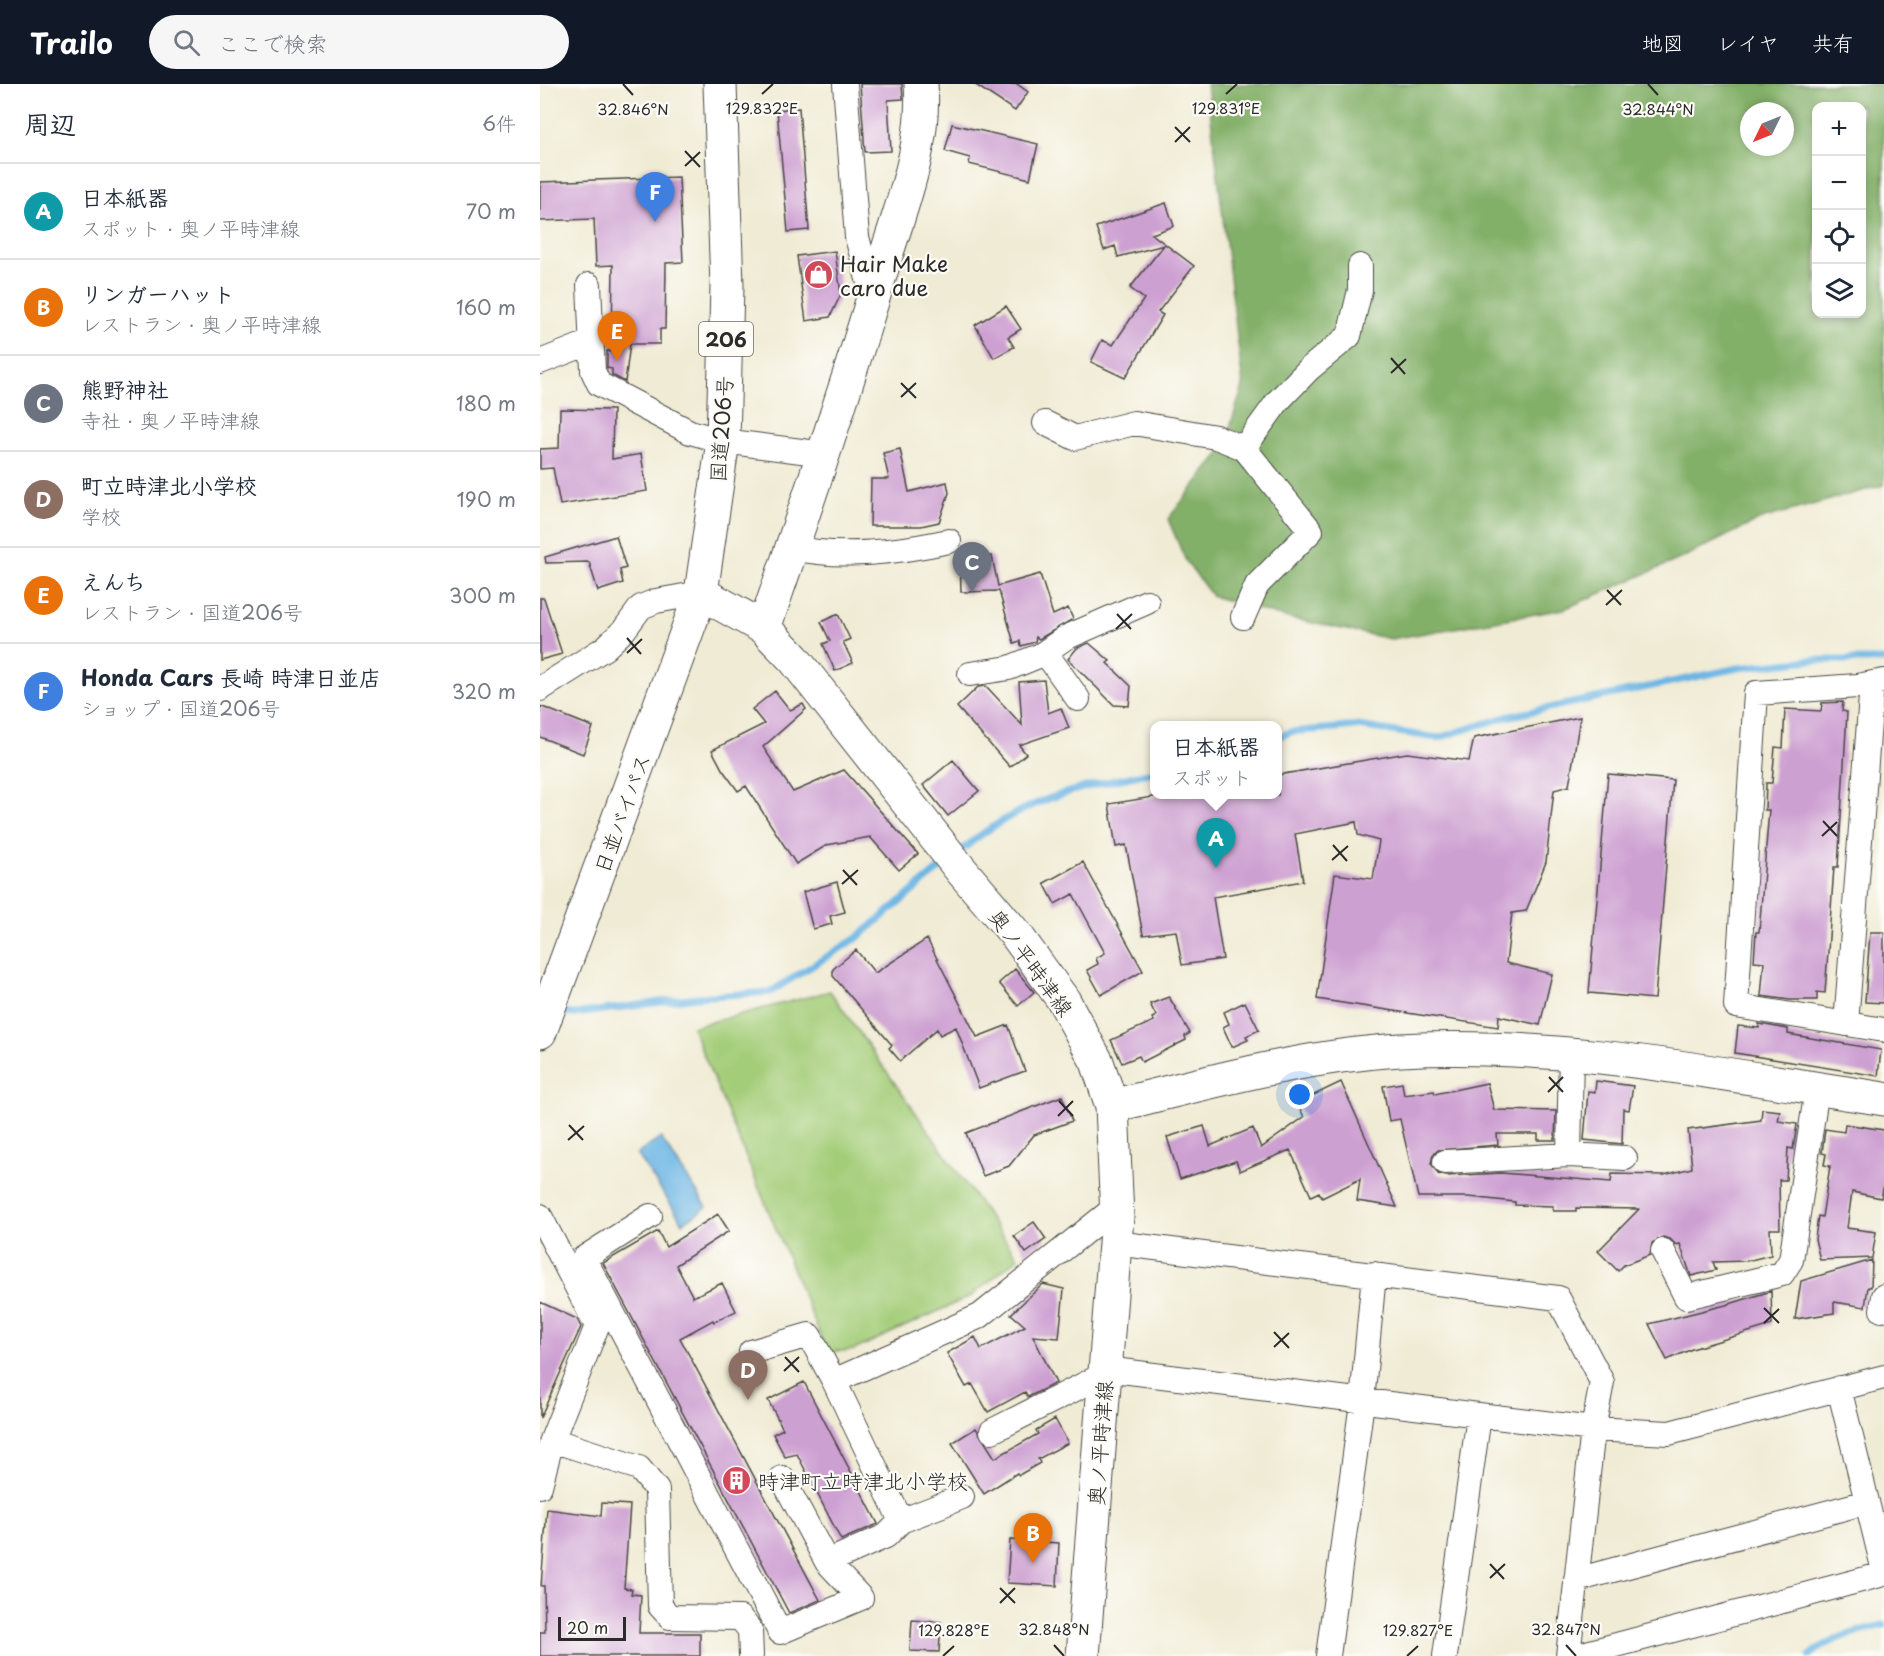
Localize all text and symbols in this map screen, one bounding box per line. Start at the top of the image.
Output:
search box [149,15,569,69]
text: Trailo [30,21,113,64]
icon: search [170,26,203,59]
text: ここで検索 [218,26,328,59]
text: 地図 [1642,26,1684,58]
text: レイヤ [1717,26,1779,58]
text: 共有 [1812,26,1854,58]
text: 129.832°E [726,96,798,119]
text: 129.831°E [1192,96,1260,119]
text: 32.846°N [597,97,669,120]
text: 32.844°N [1622,97,1694,120]
north arrow [1740,102,1794,156]
map controls [1812,102,1866,318]
button: + [1812,102,1866,156]
text: 周辺 [24,104,76,143]
text: 6件 [482,108,516,138]
button: − [1812,156,1866,210]
pin: F [636,172,674,222]
text: 日本紙器 [81,180,169,213]
text: A [36,196,51,226]
text: 70 m [466,196,516,226]
button: locate [1812,210,1866,264]
text: スポット · 奥ノ平時津線 [81,213,300,243]
place label: Hair Make caro due [840,247,948,303]
shop icon: Hair Make caro due [803,259,835,291]
button: layers [1812,264,1866,318]
text: リンガーハット [81,276,235,309]
text: B [37,292,50,322]
text: 160 m [456,292,516,322]
text: レストラン · 奥ノ平時津線 [81,309,321,339]
pin: E [598,312,637,361]
road number: 206 [699,322,753,356]
text: 熊野神社 [81,372,169,405]
street label: 国道206号 [700,375,740,483]
text: C [36,388,51,418]
text: 180 m [456,388,516,418]
text: 寺社 · 奥ノ平時津線 [81,405,260,435]
text: 町立時津北小学校 [81,468,257,501]
text: D [36,484,51,514]
text: 190 m [457,484,516,514]
text: 学校 [81,501,121,531]
pin: C [952,542,992,592]
text: えんち [81,564,146,597]
text: E [37,580,50,610]
text: 300 m [449,580,516,610]
text: レストラン · 国道206号 [81,597,303,627]
text: Honda Cars 長崎 時津日並店 [81,660,381,693]
text: F [38,676,49,706]
text: 320 m [452,676,516,706]
text: ショップ · 国道206号 [81,693,281,723]
popup [1150,721,1282,799]
text: 日本紙器 [1172,729,1260,762]
street label: 日並バイパス [584,749,658,877]
text: スポット [1172,762,1252,792]
pin: A [1196,818,1236,868]
street label: 奥ノ平時津線 [982,902,1082,1022]
your location [1285,1080,1314,1109]
pin: D [728,1350,768,1400]
street label: 奥ノ平時津線 [1079,1379,1119,1507]
building icon: 時津町立時津北小学校 [721,1464,753,1496]
place label: 時津町立時津北小学校 [758,1464,968,1496]
pin: B [1014,1514,1052,1563]
scale bar [558,1614,626,1642]
text: 20 m [567,1615,608,1639]
text: 32.848°N [1018,1617,1090,1640]
text: 32.847°N [1531,1617,1601,1640]
text: 129.828°E [918,1618,990,1641]
text: 129.827°E [1383,1618,1453,1641]

